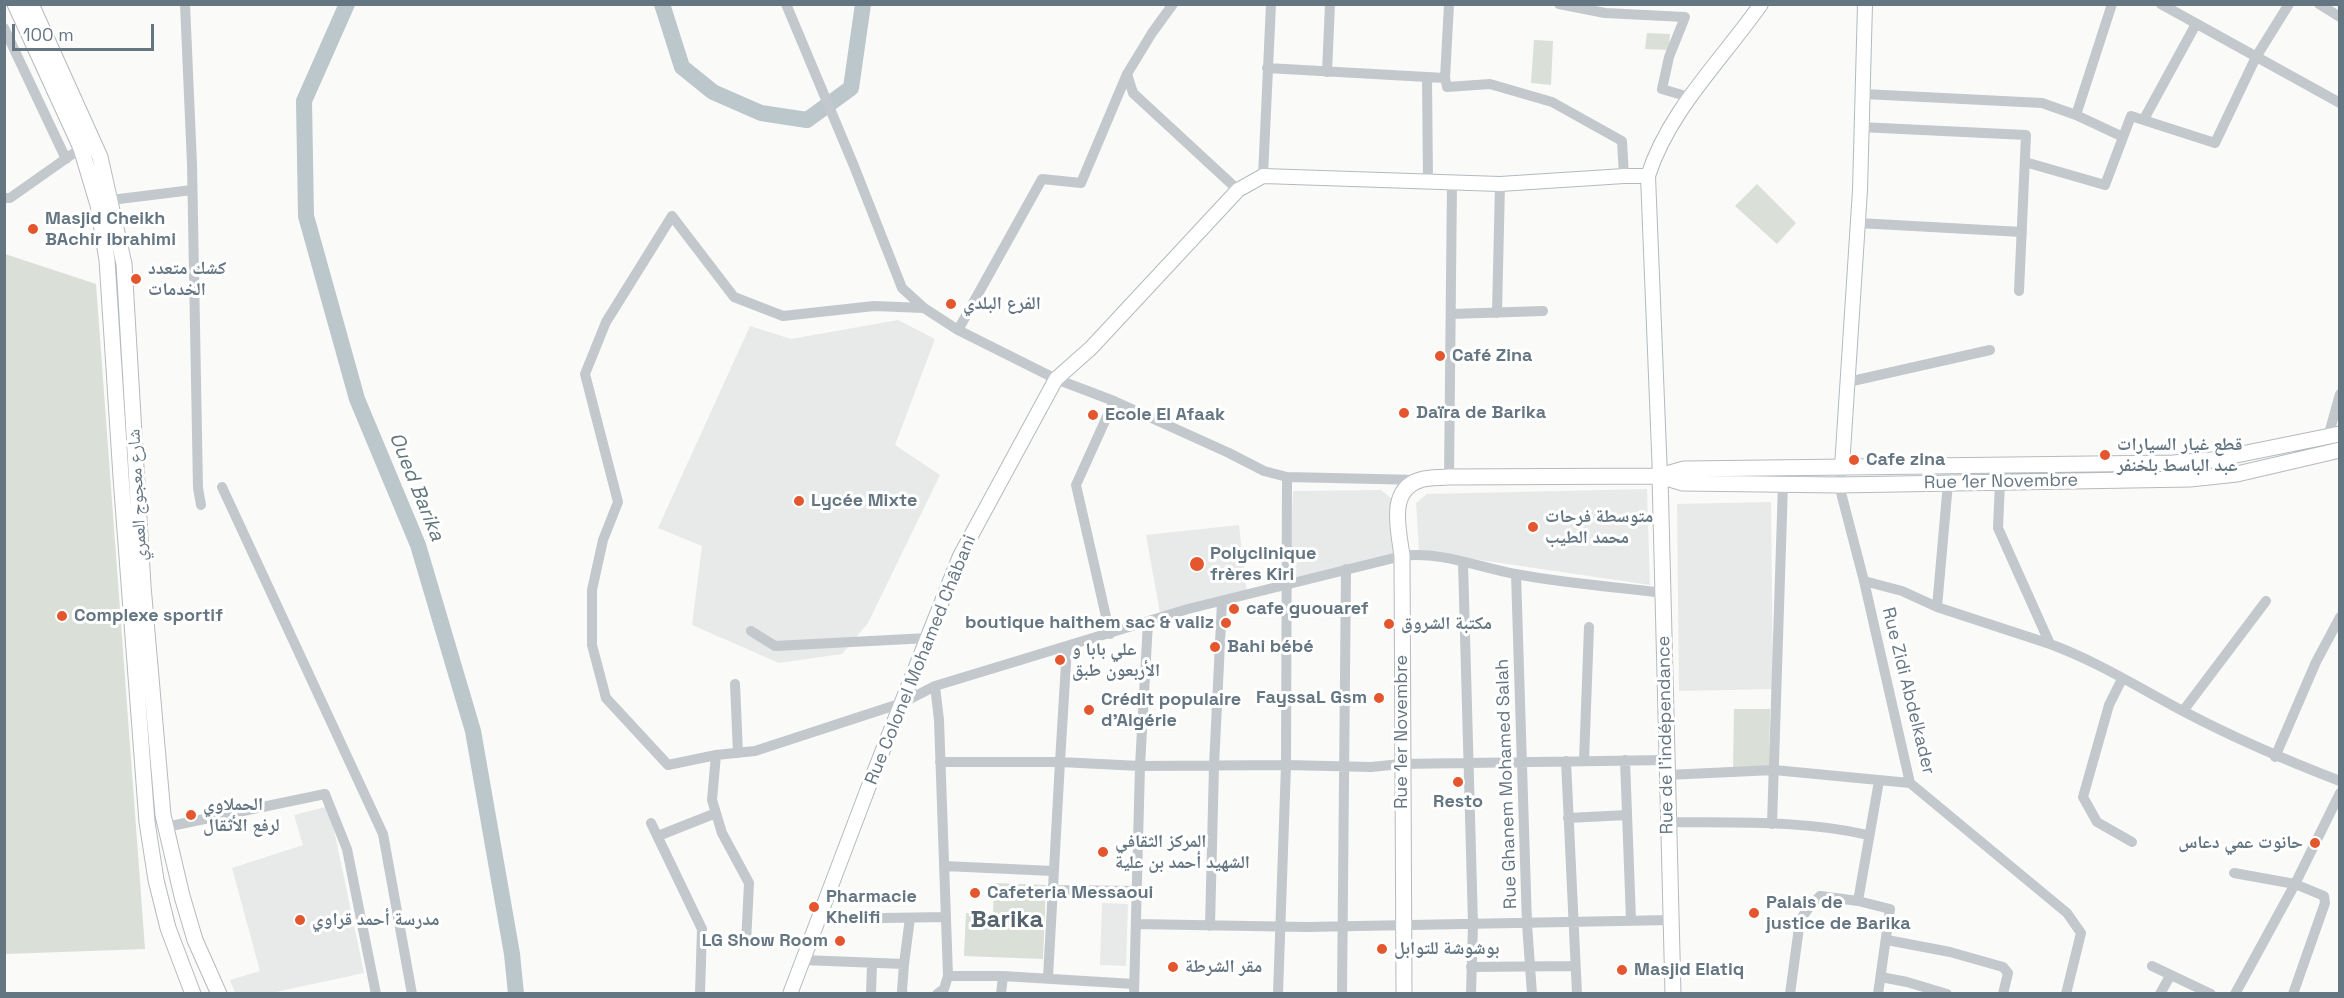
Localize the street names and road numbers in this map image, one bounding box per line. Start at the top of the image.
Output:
street label: شارع معجوج العمري [124,428,152,562]
street label: Rue 1er Novembre [1924,470,2078,494]
street label: Rue Colonel Mohamed Châbani [861,532,981,788]
street label: Rue Zidi Abdelkader [1877,605,1939,777]
street label: Rue de l'indépendance [1653,635,1679,835]
street label: Rue 1er Novembre [1391,655,1413,809]
street label: Rue Ghanem Mohamed Salah [1492,659,1522,909]

